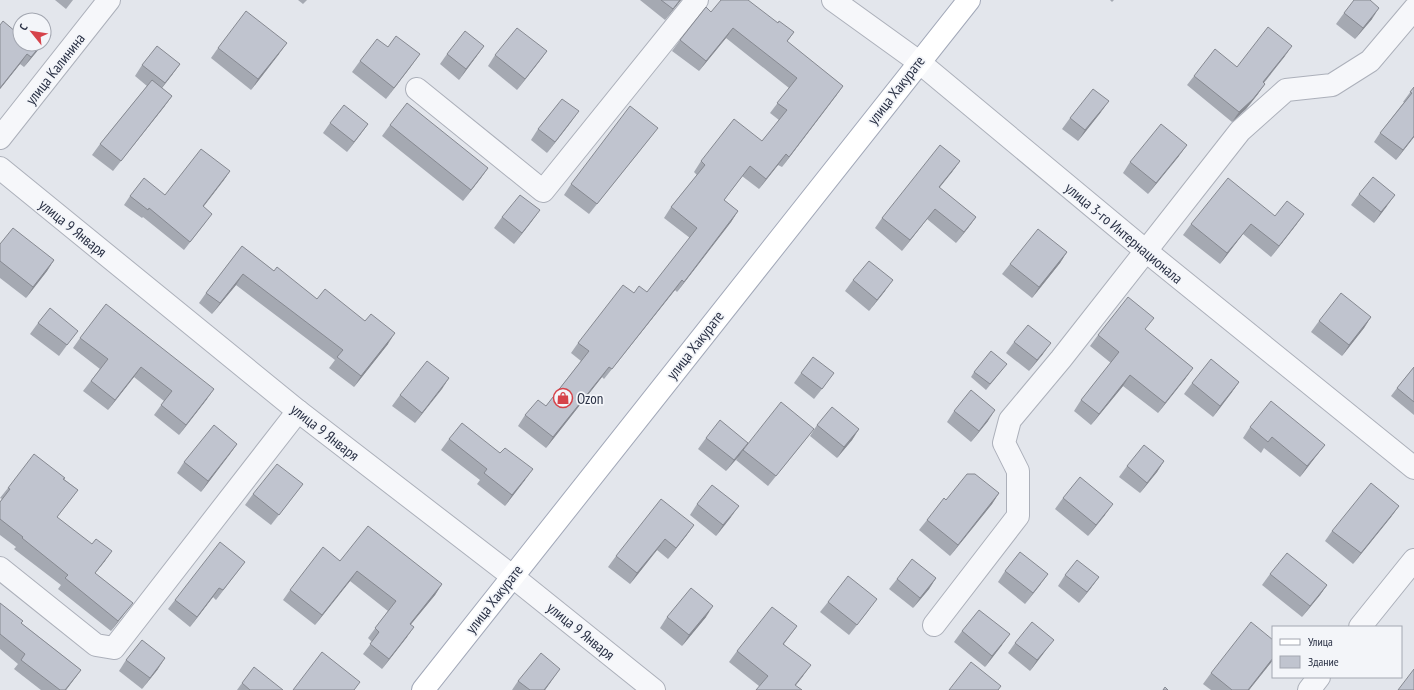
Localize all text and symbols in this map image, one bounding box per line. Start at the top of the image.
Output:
north arrow [12,12,52,52]
text: С [16,21,31,33]
street label: улица Калинина [21,29,89,109]
street label: улица Хакурате [863,52,929,128]
street label: улица 3-го Интернационала [1061,178,1187,288]
street label: улица 9 Января [35,195,111,261]
street label: улица Хакурате [662,307,728,383]
shop icon: Ozon [552,387,574,409]
place label: Ozon [577,389,603,408]
street label: улица 9 Января [287,399,363,465]
street label: улица Хакурате [461,561,527,637]
street label: улица 9 Января [543,598,619,664]
legend [1272,626,1402,678]
text: Улица [1308,634,1333,649]
text: Здание [1308,654,1339,669]

